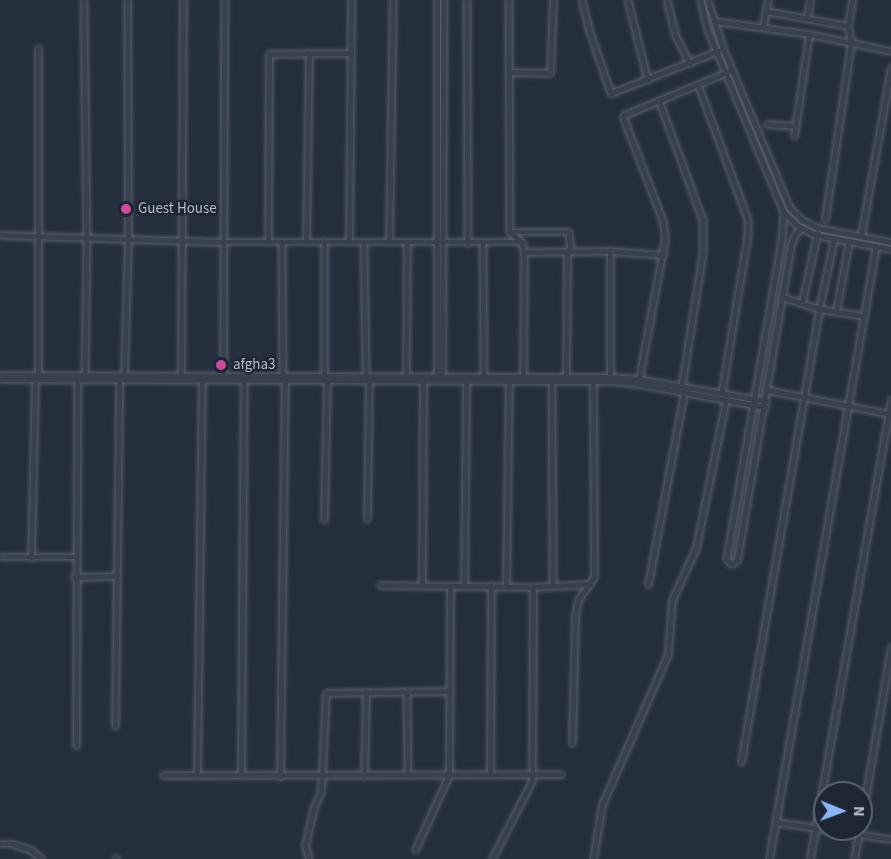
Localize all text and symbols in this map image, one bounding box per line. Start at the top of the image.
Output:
place label: Guest House [138,200,217,218]
marker: Guest House [119,202,133,216]
place label: afgha3 [233,356,275,374]
marker: afgha3 [214,358,228,372]
north arrow [813,781,873,841]
text: N [848,806,870,817]

